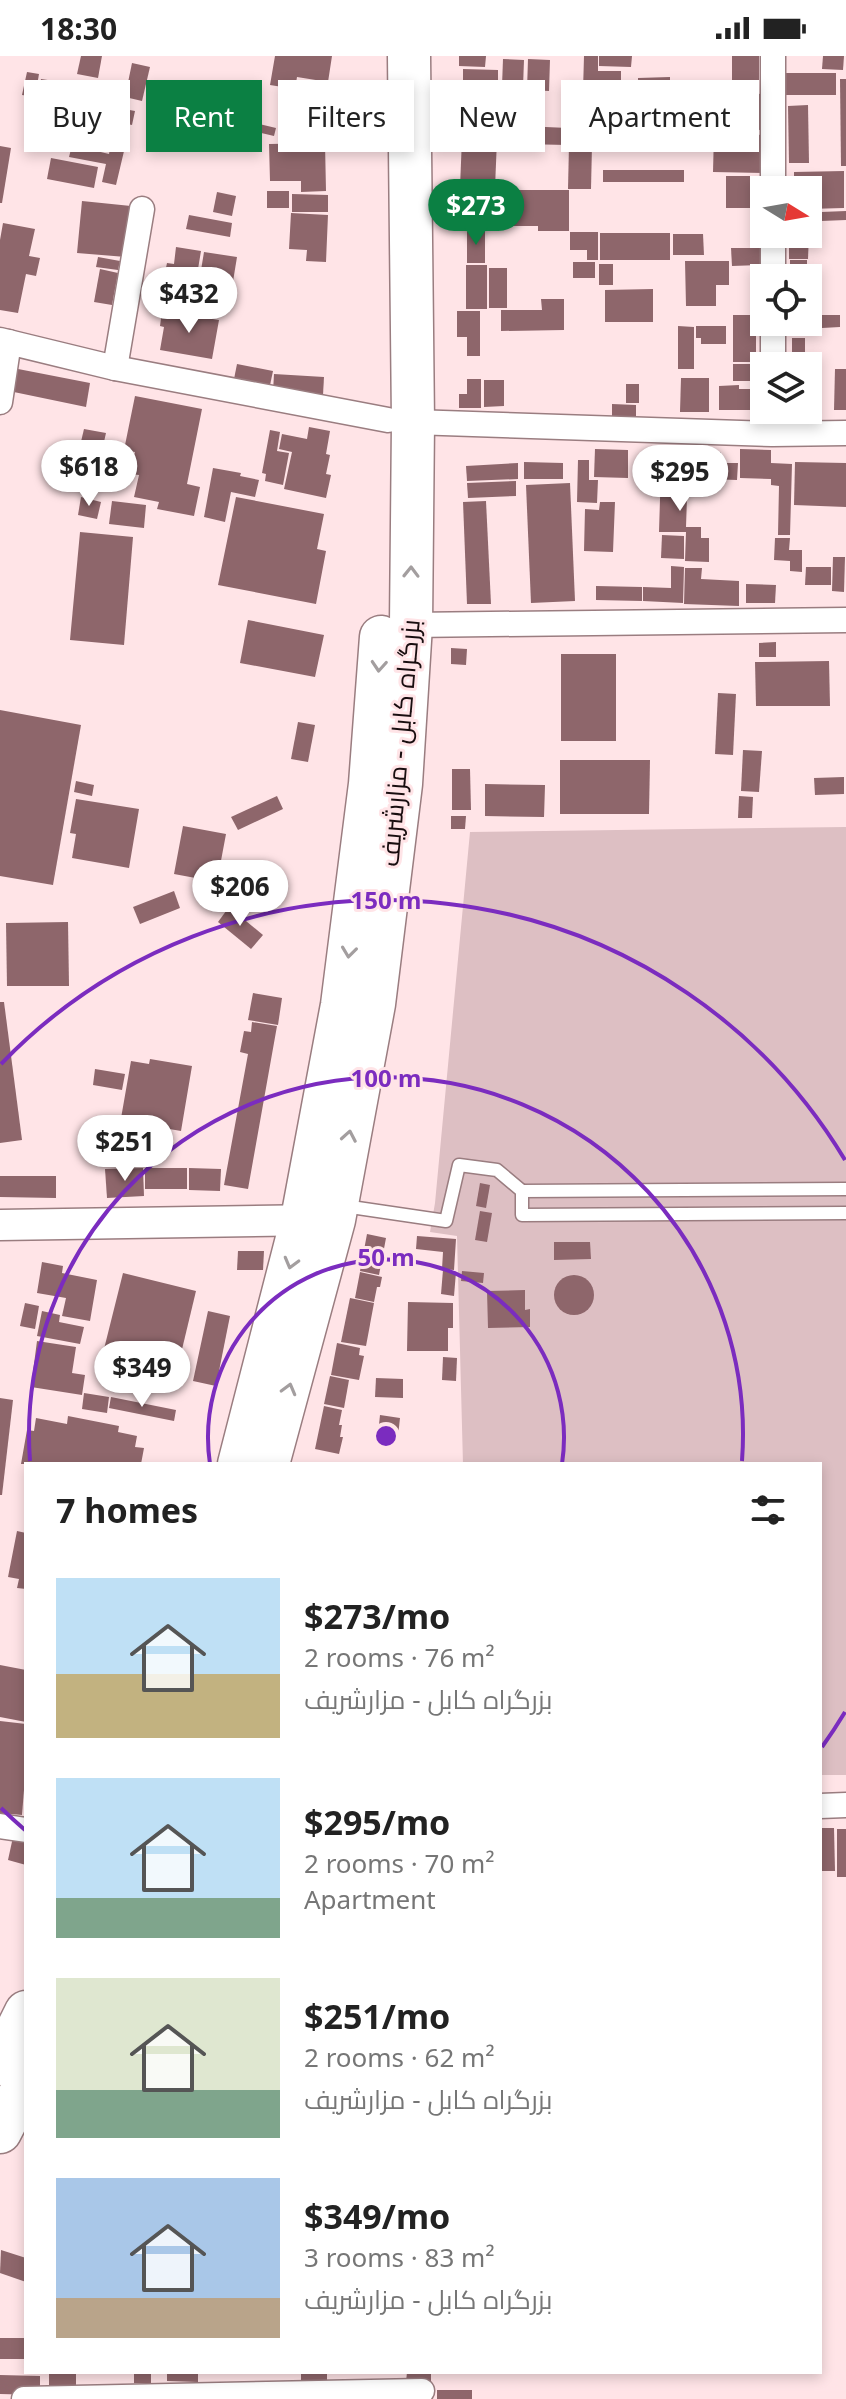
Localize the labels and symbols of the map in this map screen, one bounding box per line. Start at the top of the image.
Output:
north arrow [750,176,822,248]
pin: $273 [429,179,523,247]
pin: $432 [142,267,236,335]
pin: $618 [42,440,136,508]
pin: $295 [633,445,727,513]
one-way arrow [402,565,420,578]
street label: بزرگراه کابل - مزارشریف [370,618,428,868]
one-way arrow [371,660,388,673]
pin: $206 [193,860,287,928]
text: 150 m [351,883,421,916]
one-way arrow [341,945,358,959]
text: 100 m [351,1061,421,1094]
pin: $251 [78,1115,172,1183]
one-way arrow [340,1129,357,1143]
text: 50 m [357,1240,415,1273]
one-way arrow [284,1255,301,1269]
pin: $349 [95,1341,189,1409]
one-way arrow [279,1382,296,1396]
centre of rings [372,1422,400,1450]

